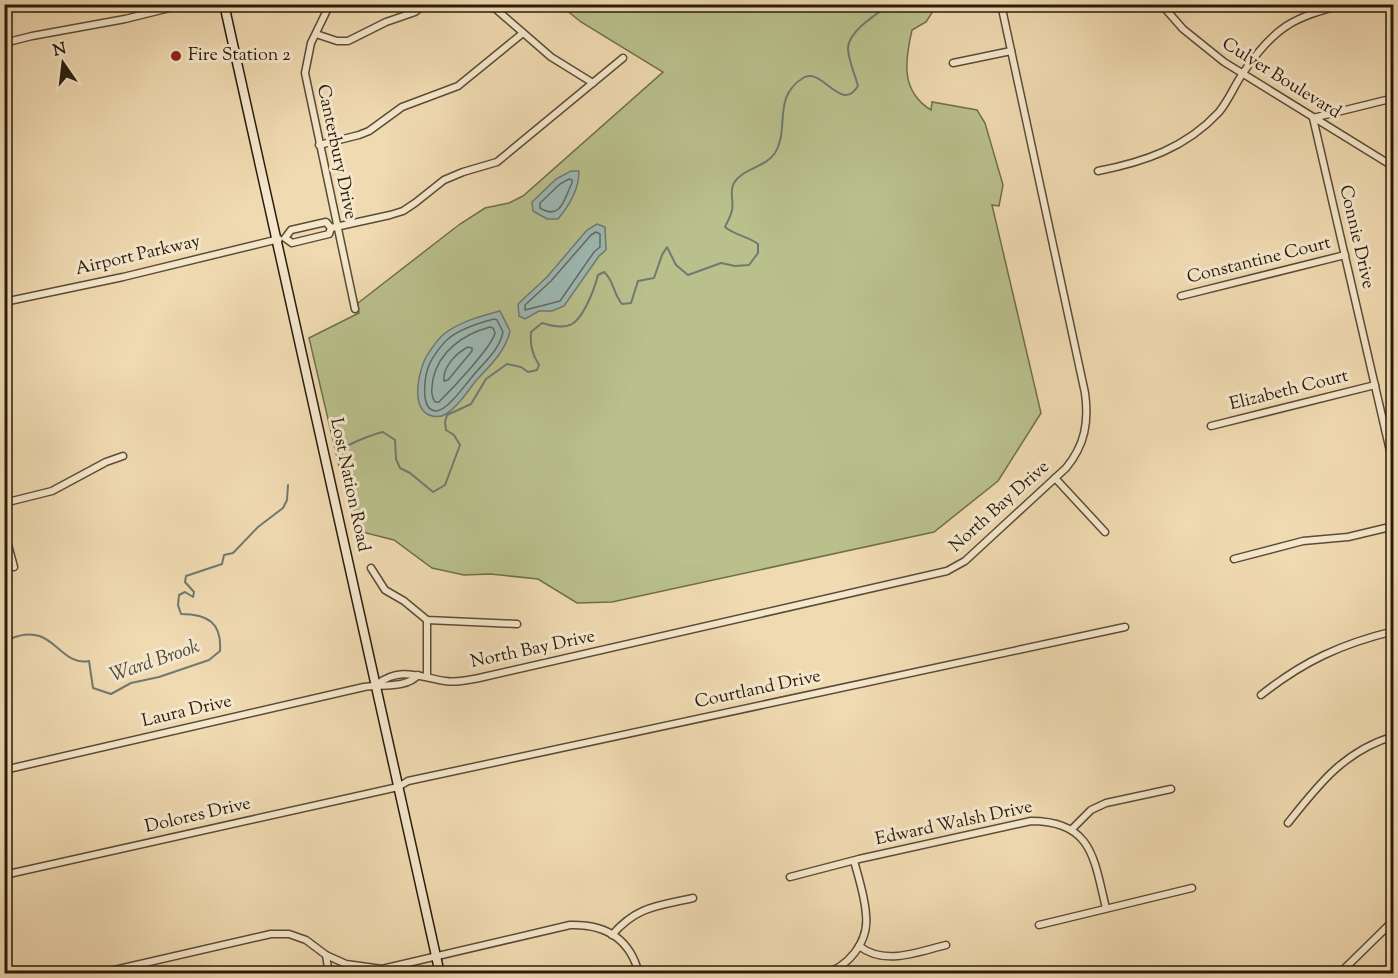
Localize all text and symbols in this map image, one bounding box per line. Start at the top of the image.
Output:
street label: Culver Boulevard [1216,32,1346,126]
north arrow [33,33,93,93]
text: N [51,38,69,64]
place label: Fire Station 2 [188,43,291,69]
marker: Fire Station 2 [169,49,183,63]
street label: Canterbury Drive [309,82,363,222]
street label: Connie Drive [1331,183,1381,291]
street label: Airport Parkway [73,229,203,283]
street label: Constantine Court [1184,231,1334,291]
street label: Elizabeth Court [1227,364,1351,418]
street label: Lost Nation Road [322,416,376,554]
street label: North Bay Drive [944,455,1056,559]
street label: North Bay Drive [468,624,598,676]
water label: Ward Brook [106,633,204,691]
street label: Courtland Drive [693,664,823,716]
street label: Laura Drive [140,689,234,735]
street label: Dolores Drive [142,791,254,841]
street label: Edward Walsh Drive [873,795,1035,853]

